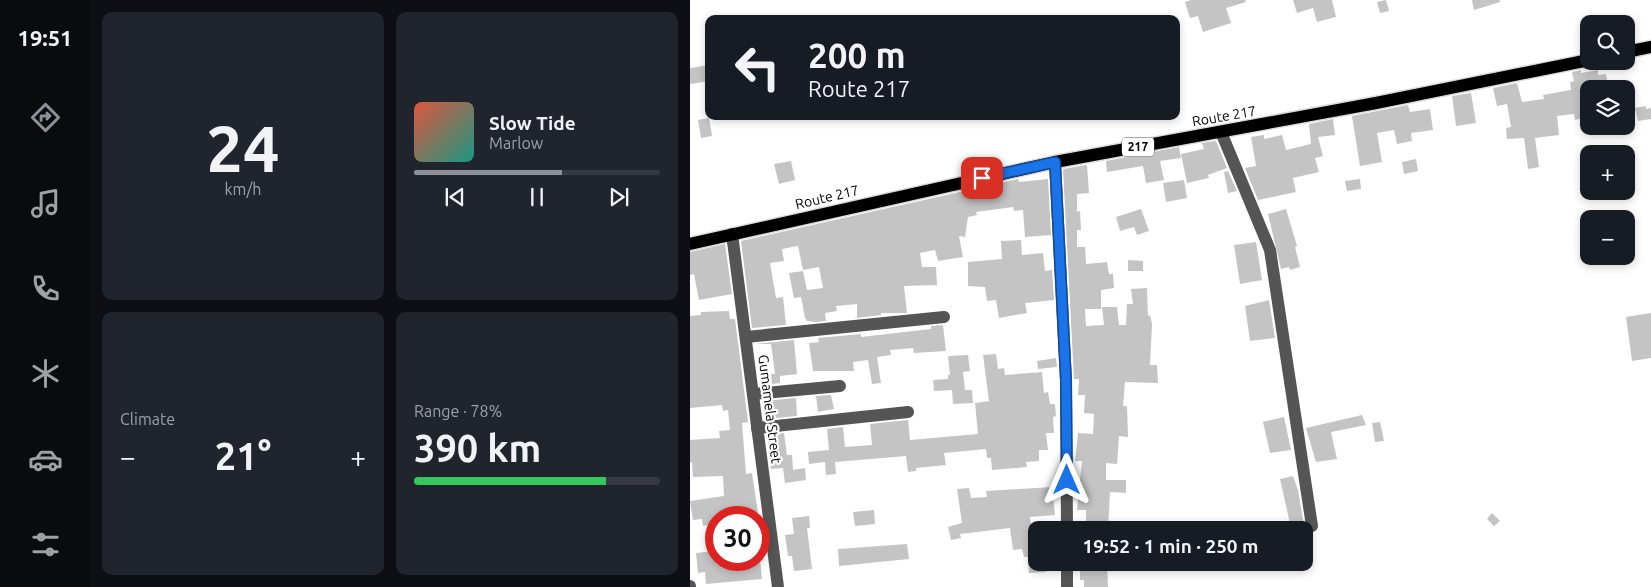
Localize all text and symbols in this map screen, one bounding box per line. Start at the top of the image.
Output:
map controls [1580,15,1635,265]
button: search [1580,15,1635,70]
text: 19:51 [17,25,73,50]
icon: left [725,35,790,100]
text: 200 m [808,35,906,75]
text: Route 217 [808,76,910,101]
button: layers [1580,80,1635,135]
icon: directions [28,100,63,135]
street label: Route 217 [1191,102,1257,130]
text: 24 [206,111,280,184]
text: Slow Tide [489,112,576,134]
text: Marlow [489,134,543,152]
road number: 217 [1122,138,1154,156]
button: + [1580,145,1635,200]
pin [961,157,1003,199]
icon: arrive [968,164,996,192]
text: km/h [225,180,261,198]
street label: Route 217 [794,182,860,212]
icon: previous [441,183,469,211]
icon: pause [523,183,551,211]
icon: next [605,183,633,211]
icon: music [28,186,63,221]
button: − [1580,210,1635,265]
icon: phone [28,271,63,306]
street label: Gumamela Street [755,354,785,465]
icon: climate [28,356,63,391]
text: Range · 78% [414,402,502,420]
text: Climate [120,410,175,428]
text: 390 km [414,427,541,469]
text: 21° [215,435,271,477]
text: − [120,441,136,472]
text: + [350,441,366,472]
icon: car [28,442,63,477]
position arrow [1040,453,1092,505]
speed limit sign: 30 [705,506,770,571]
icon: filters [28,527,63,562]
text: 19:52 · 1 min · 250 m [1083,535,1258,557]

